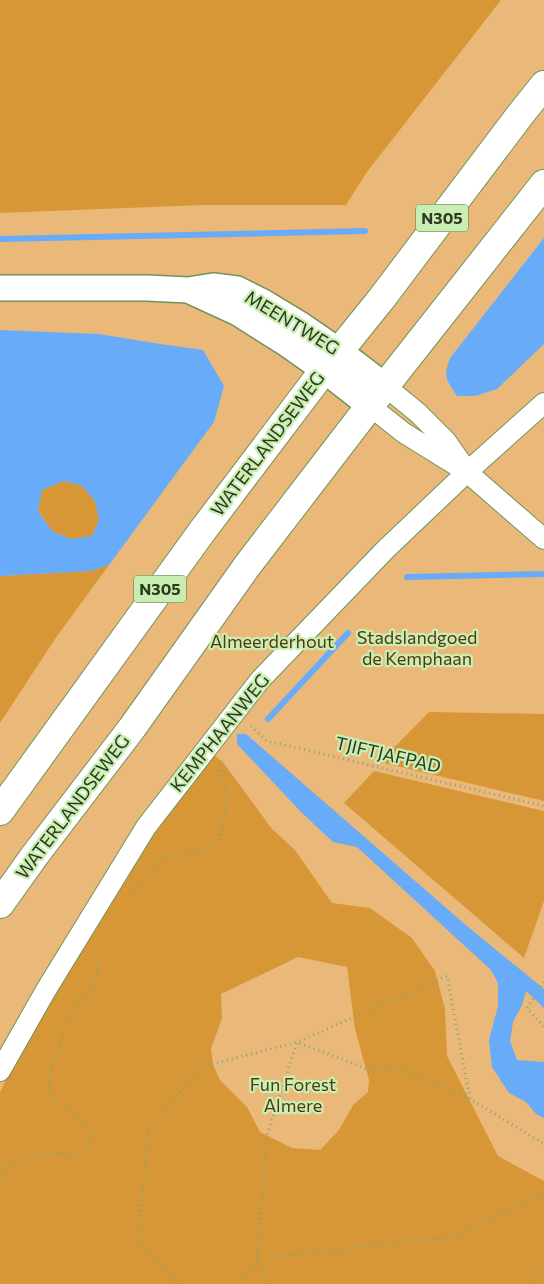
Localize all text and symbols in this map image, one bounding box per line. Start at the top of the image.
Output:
road number: N305 [416,204,468,232]
street label: MEENTWEG [241,285,344,359]
street label: WATERLANDSEWEG [206,367,329,520]
road number: N305 [134,576,186,602]
park label: Stadslandgoed de Kemphaan [357,626,477,669]
park label: Almeerderhout [210,630,334,652]
street label: KEMPHAANWEG [165,669,274,796]
street label: WATERLANDSEWEG [11,730,134,883]
street label: TJIFTJAFPAD [333,731,443,777]
park label: Fun Forest Almere [250,1073,336,1116]

